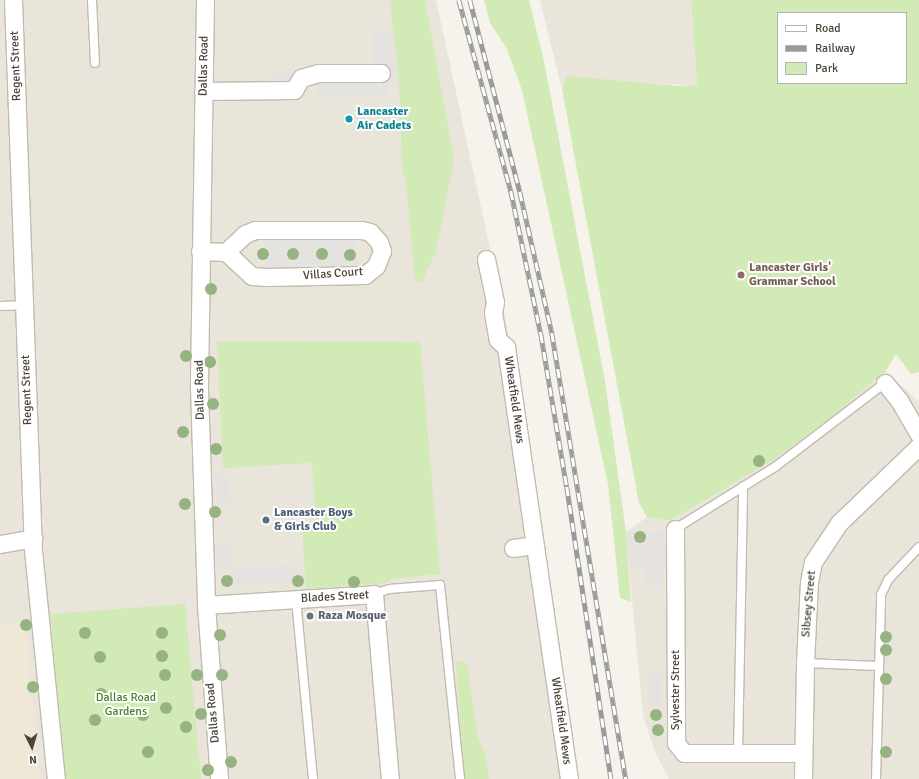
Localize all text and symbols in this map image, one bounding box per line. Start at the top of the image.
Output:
legend [777,12,907,84]
text: Road [815,21,841,36]
street label: Regent Street [8,31,24,101]
street label: Dallas Road [196,36,212,96]
text: Railway [815,41,855,56]
text: Park [815,61,838,76]
place label: Lancaster Air Cadets [357,105,411,133]
marker: Lancaster Air Cadets [344,114,354,124]
place label: Lancaster Girls' Grammar School [749,261,836,289]
street label: Villas Court [303,265,363,283]
marker: Lancaster Girls' Grammar School [736,270,746,280]
street label: Regent Street [19,355,35,425]
street label: Wheatfield Mews [501,355,527,445]
street label: Dallas Road [192,360,208,420]
place label: Lancaster Boys & Girls Club [274,506,353,534]
marker: Lancaster Boys & Girls Club [261,515,271,525]
street label: Sibsey Street [799,570,819,638]
street label: Blades Street [300,588,370,606]
place label: Raza Mosque [318,609,386,623]
marker: Raza Mosque [305,611,315,621]
street label: Sylvester Street [669,650,683,730]
street label: Wheatfield Mews [548,676,574,766]
street label: Dallas Road [203,682,223,744]
park label: Dallas Road Gardens [96,691,156,719]
north arrow [12,727,52,767]
text: N [29,753,37,766]

